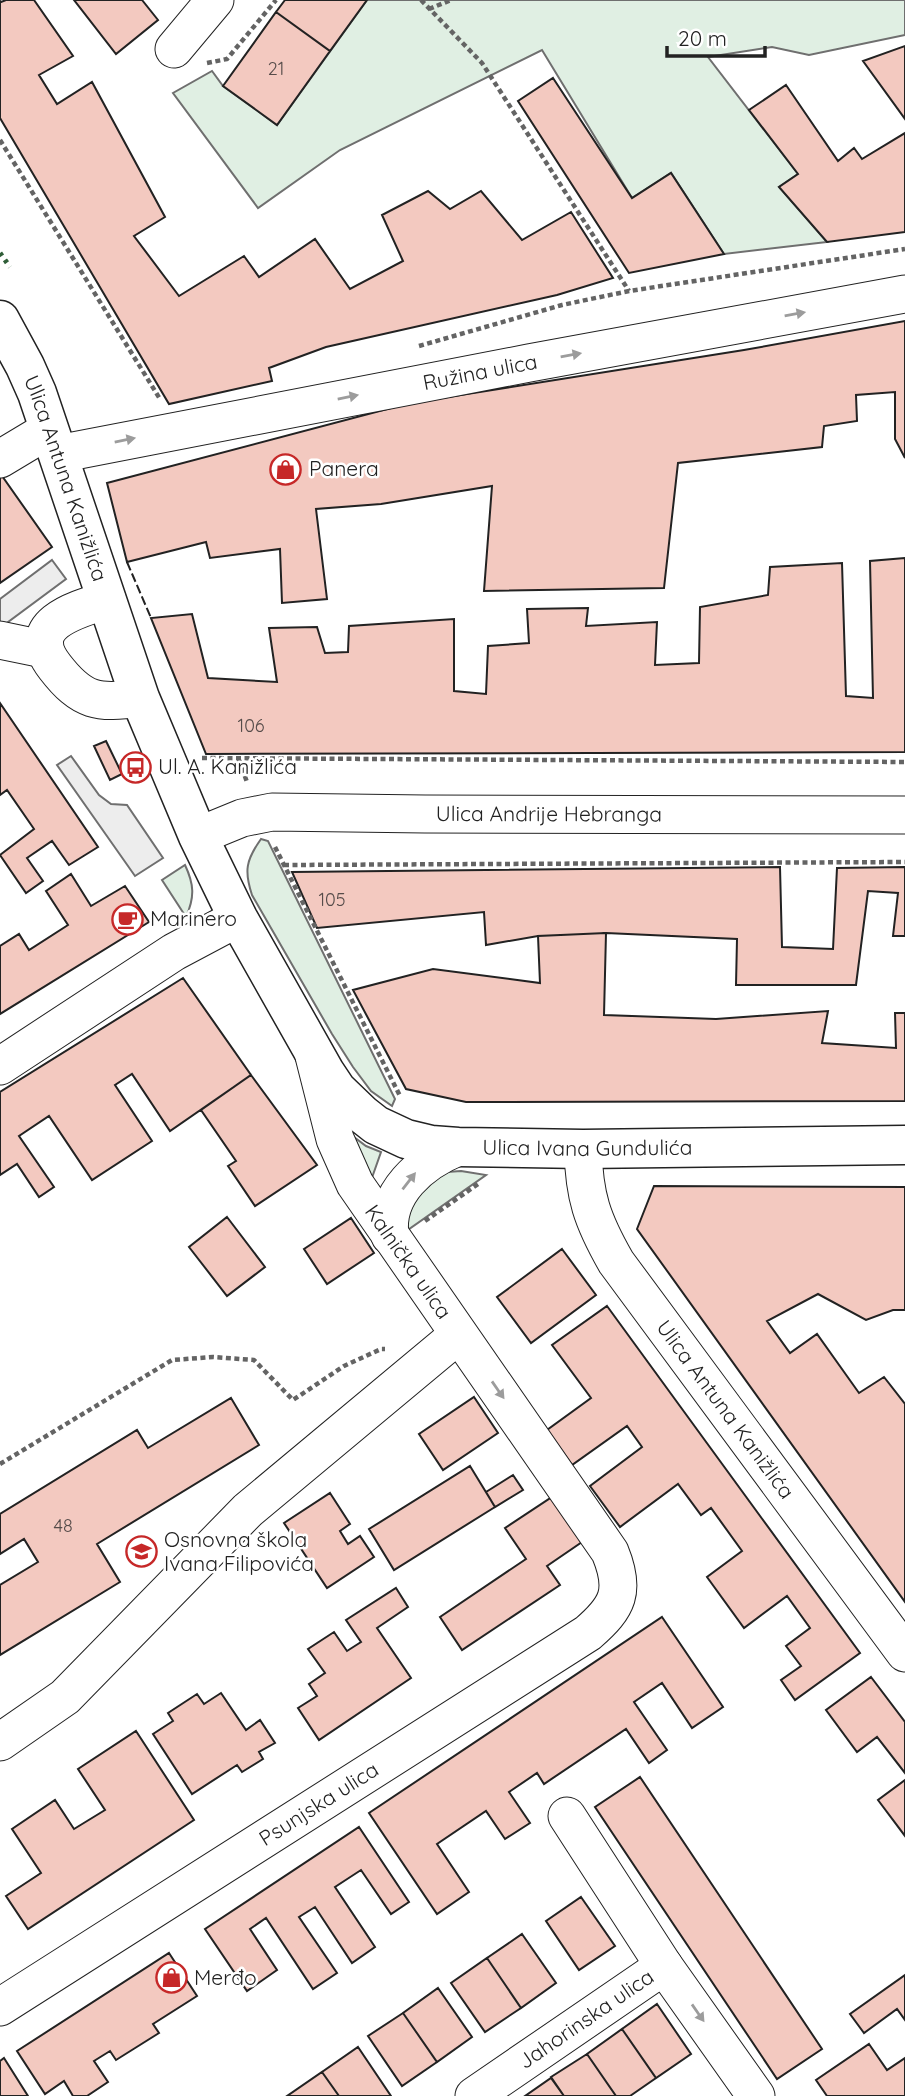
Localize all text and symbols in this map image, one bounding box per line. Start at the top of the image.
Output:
scale bar [667,14,765,58]
text: 20 m [678,25,727,51]
house number: 21 [268,57,284,80]
one-way arrow [784,308,806,319]
street label: Ružina ulica [421,348,539,395]
one-way arrow [560,349,582,360]
street label: Ulica Antuna Kanižlića [19,371,114,584]
one-way arrow [337,392,359,403]
one-way arrow [114,435,136,446]
shop icon: Panera [269,452,303,486]
place label: Panera [309,455,379,481]
house number: 106 [237,714,265,737]
bus stop icon: Ul. A. Kanižlića [118,750,152,784]
place label: Ul. A. Kanižlića [158,753,297,779]
street label: Ulica Andrije Hebranga [436,800,662,826]
house number: 105 [318,888,346,911]
cafe icon: Marinero [110,902,144,936]
place label: Marinero [150,905,237,931]
street label: Ulica Ivana Gundulića [482,1133,693,1161]
one-way arrow [401,1173,416,1191]
street label: Kalnička ulica [360,1199,458,1324]
street label: Ulica Antuna Kanižlića [651,1315,801,1504]
one-way arrow [490,1381,504,1399]
house number: 48 [53,1514,73,1537]
place label: Osnovna škola Ivana Filipovića [164,1526,314,1576]
school or university icon: Osnovna škola Ivana Filipovića [124,1535,158,1569]
street label: Psunjska ulica [254,1756,383,1851]
shop icon: Merđo [154,1961,188,1995]
street label: Jahorinska ulica [513,1963,658,2074]
place label: Merđo [194,1964,257,1990]
one-way arrow [691,2004,705,2022]

